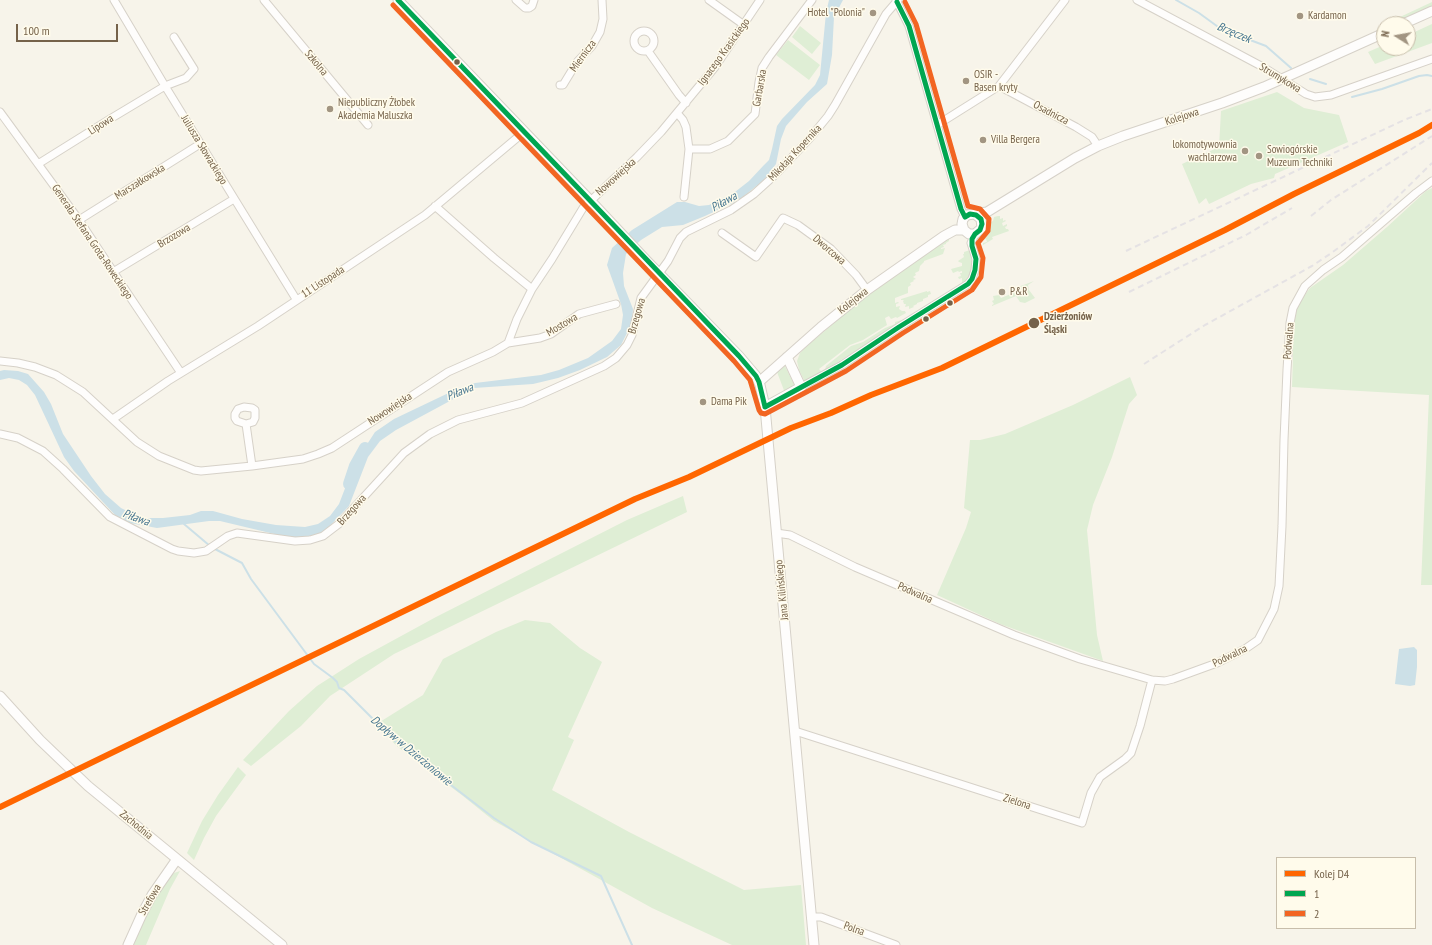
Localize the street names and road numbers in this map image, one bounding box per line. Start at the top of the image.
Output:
street label: Ignacego Krasickiego [695,16,753,88]
street label: Miernicza [567,37,599,75]
street label: Szkolna [302,48,330,78]
street label: Strumykowa [1257,60,1303,96]
street label: Garbarska [750,68,770,108]
street label: Osadnicza [1031,98,1071,128]
street label: Kolejowa [1163,105,1201,129]
street label: Lipowa [86,112,116,138]
street label: Juliusza Słowackiego [178,113,230,187]
street label: Mikołaja Kopernika [766,122,824,184]
street label: Nowowiejska [593,155,639,199]
street label: Marszałkowska [112,161,168,203]
street label: Generała Stefana Grota-Roweckiego [49,182,135,302]
street label: Brzozowa [155,221,193,251]
street label: Dworcowa [810,232,848,268]
street label: 11 Listopada [299,263,347,301]
street label: Kolejowa [835,285,871,317]
street label: Brzegowa [626,297,648,335]
street label: Mostowa [544,311,580,339]
street label: Podwalna [1281,322,1297,360]
street label: Nowowiejska [366,390,414,428]
street label: Brzegowa [335,492,369,528]
street label: Jana Kilińskiego [772,559,792,621]
street label: Podwalna [895,579,935,607]
street label: Podwalna [1211,642,1249,670]
street label: Zielona [1002,791,1032,813]
street label: Zachodnia [117,808,155,842]
street label: Strefowa [136,882,164,918]
street label: Polna [842,919,866,939]

